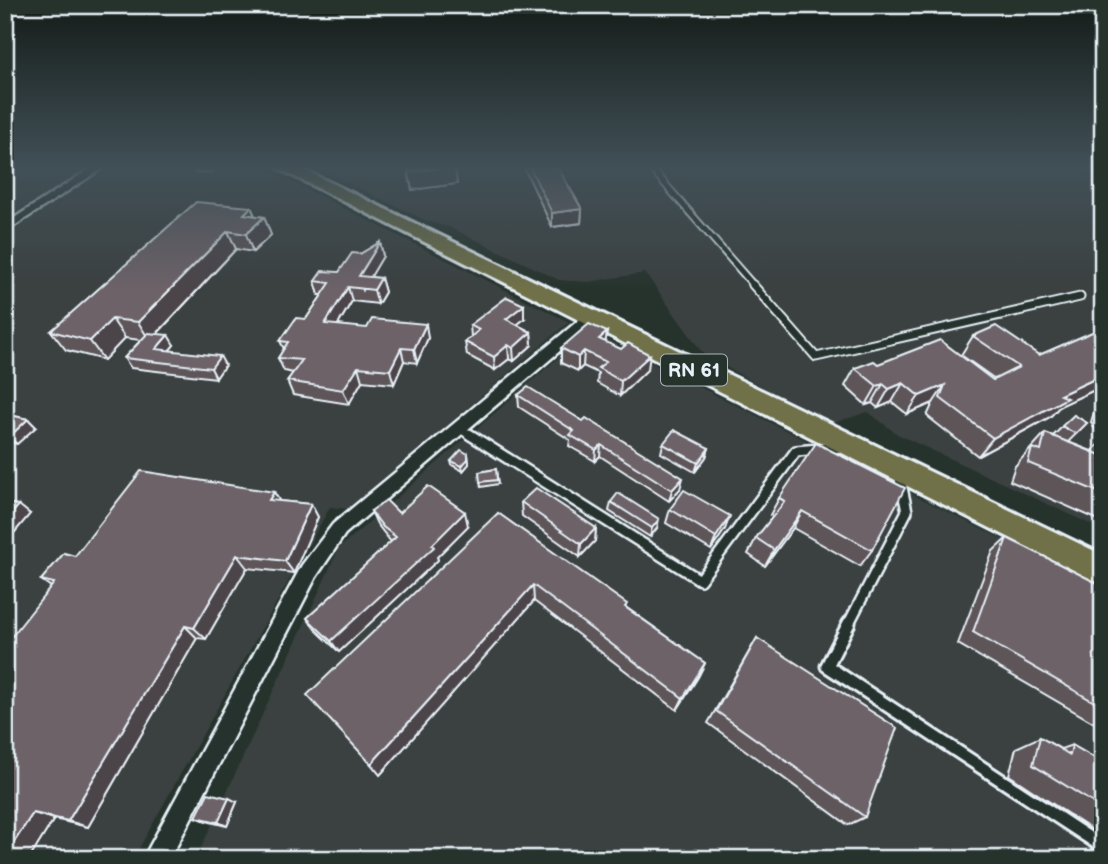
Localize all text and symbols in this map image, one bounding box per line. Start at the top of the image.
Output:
road number: RN 61 [661,354,727,386]

